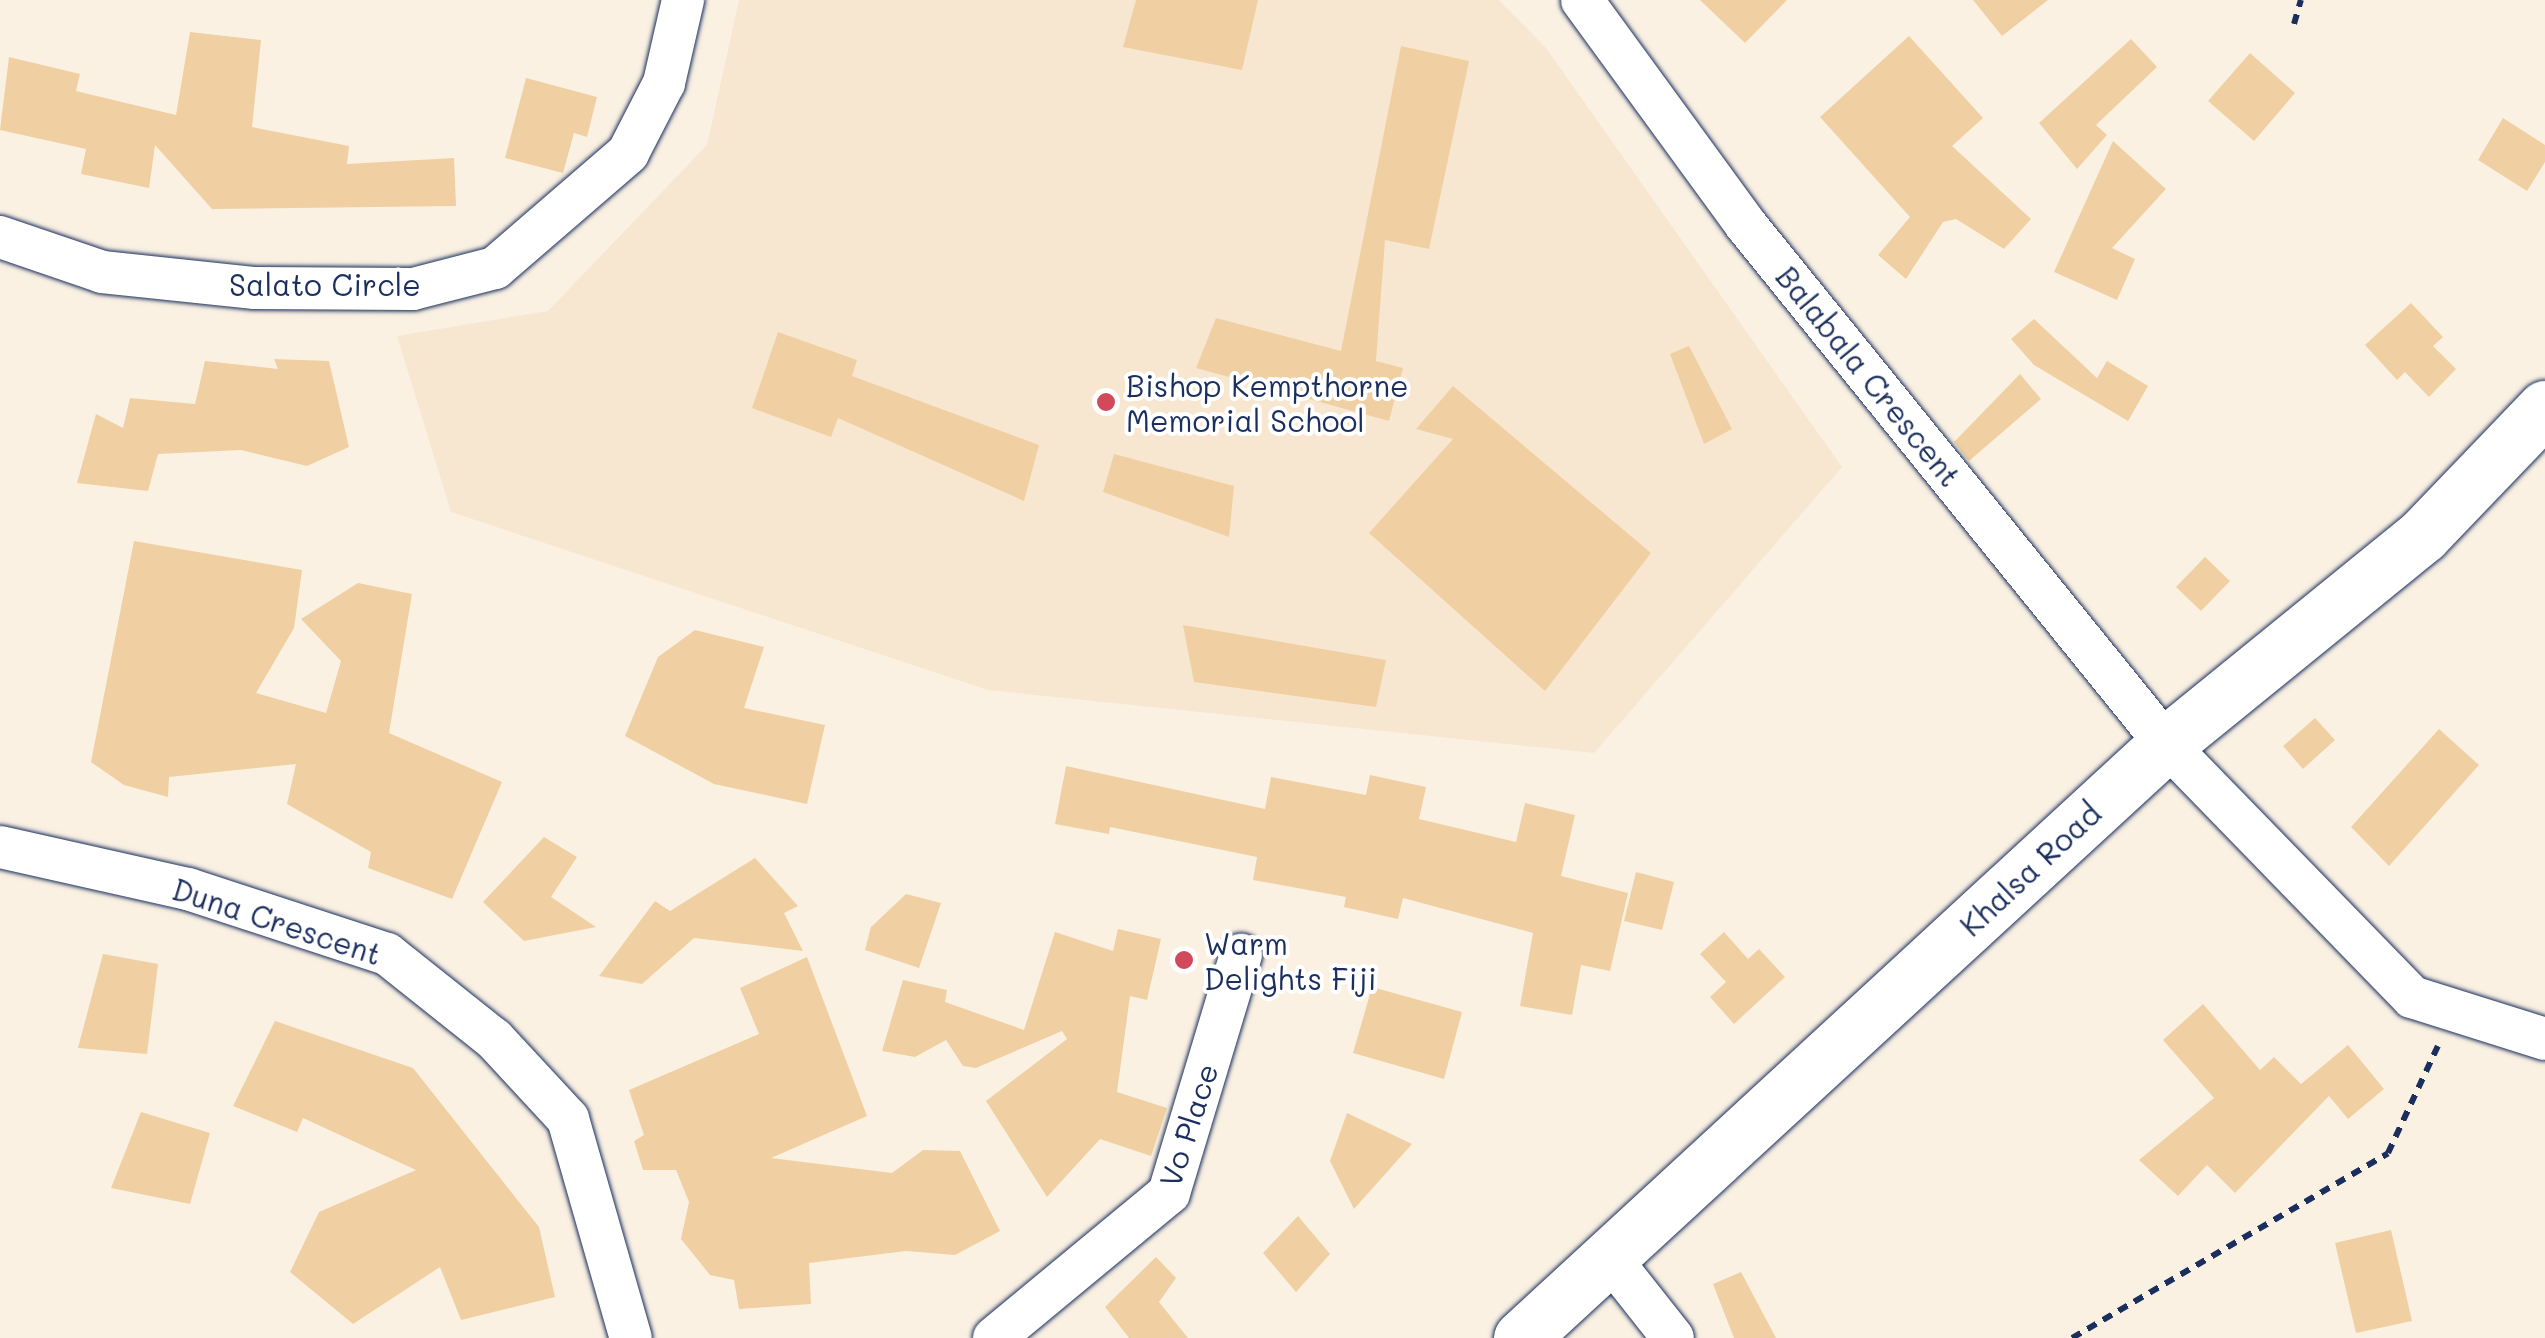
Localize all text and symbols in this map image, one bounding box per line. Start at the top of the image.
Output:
street label: Balabala Crescent [1769,259,1969,493]
street label: Salato Circle [229,266,421,302]
place label: Bishop Kempthorne Memorial School [1126,367,1409,438]
marker: Bishop Kempthorne Memorial School [1095,391,1117,413]
street label: Khalsa Road [1952,795,2108,943]
street label: Duna Crescent [168,870,386,972]
place label: Warm Delights Fiji [1204,925,1377,996]
marker: Warm Delights Fiji [1173,949,1195,971]
street label: Vo Place [1151,1059,1225,1191]

